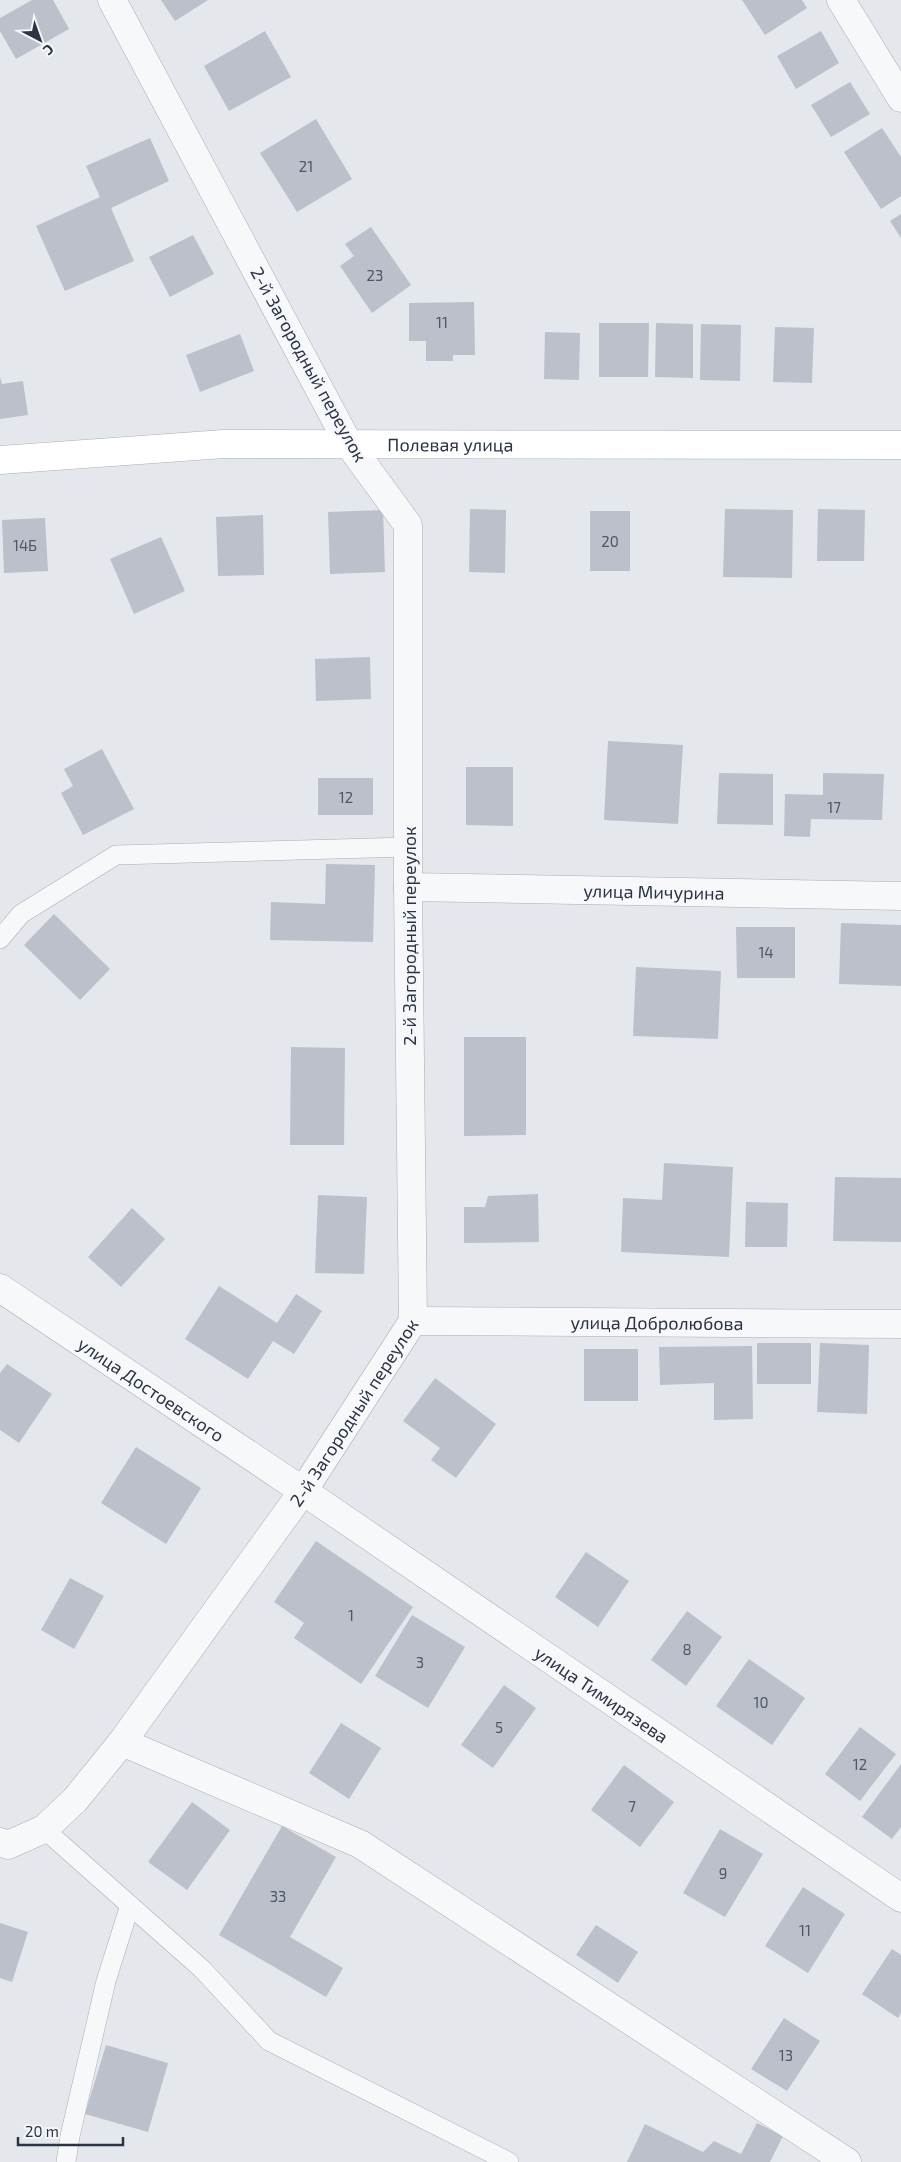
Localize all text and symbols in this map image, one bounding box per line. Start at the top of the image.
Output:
north arrow [15,15,65,65]
text: С [40,41,58,59]
house number: 21 [299,157,313,175]
street label: 2-й Загородный переулок [246,263,372,466]
house number: 23 [367,266,383,284]
house number: 11 [436,313,448,331]
street label: Полевая улица [387,433,513,455]
house number: 20 [601,532,619,550]
house number: 14Б [13,536,37,554]
house number: 12 [339,788,353,806]
house number: 17 [827,798,841,816]
street label: 2-й Загородный переулок [398,826,420,1046]
street label: улица Мичурина [583,879,725,904]
house number: 14 [758,943,774,961]
street label: улица Добролюбова [570,1311,744,1334]
street label: 2-й Загородный переулок [285,1314,423,1511]
street label: улица Достоевского [74,1332,229,1446]
house number: 1 [348,1606,354,1624]
house number: 8 [682,1640,692,1658]
street label: улица Тимирязева [531,1641,673,1747]
house number: 3 [416,1653,424,1671]
house number: 10 [753,1693,769,1711]
house number: 5 [495,1718,503,1736]
house number: 12 [853,1755,867,1773]
house number: 7 [628,1797,636,1815]
house number: 9 [719,1864,727,1882]
house number: 33 [270,1887,286,1905]
house number: 11 [799,1921,811,1939]
house number: 13 [779,2046,793,2064]
scale bar [18,2114,122,2146]
text: 20 m [25,2122,59,2140]

